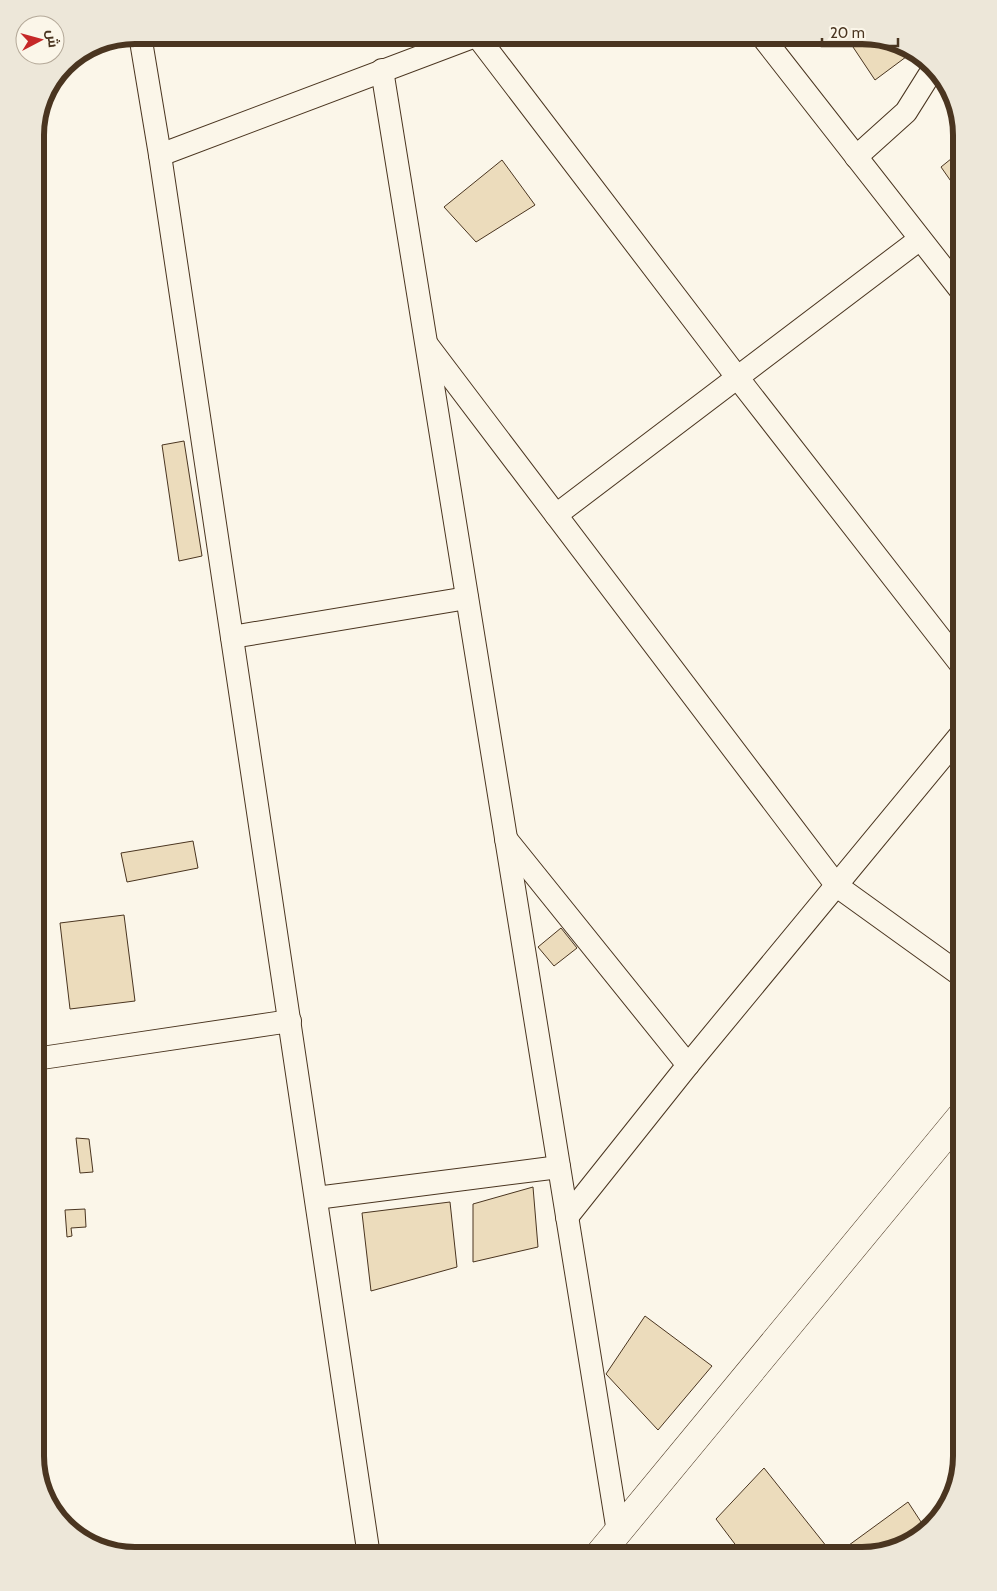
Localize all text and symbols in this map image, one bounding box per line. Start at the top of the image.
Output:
north arrow [15,15,65,65]
scale bar [822,15,898,47]
text: 20 m [830,24,865,42]
text: ش [43,29,63,49]

